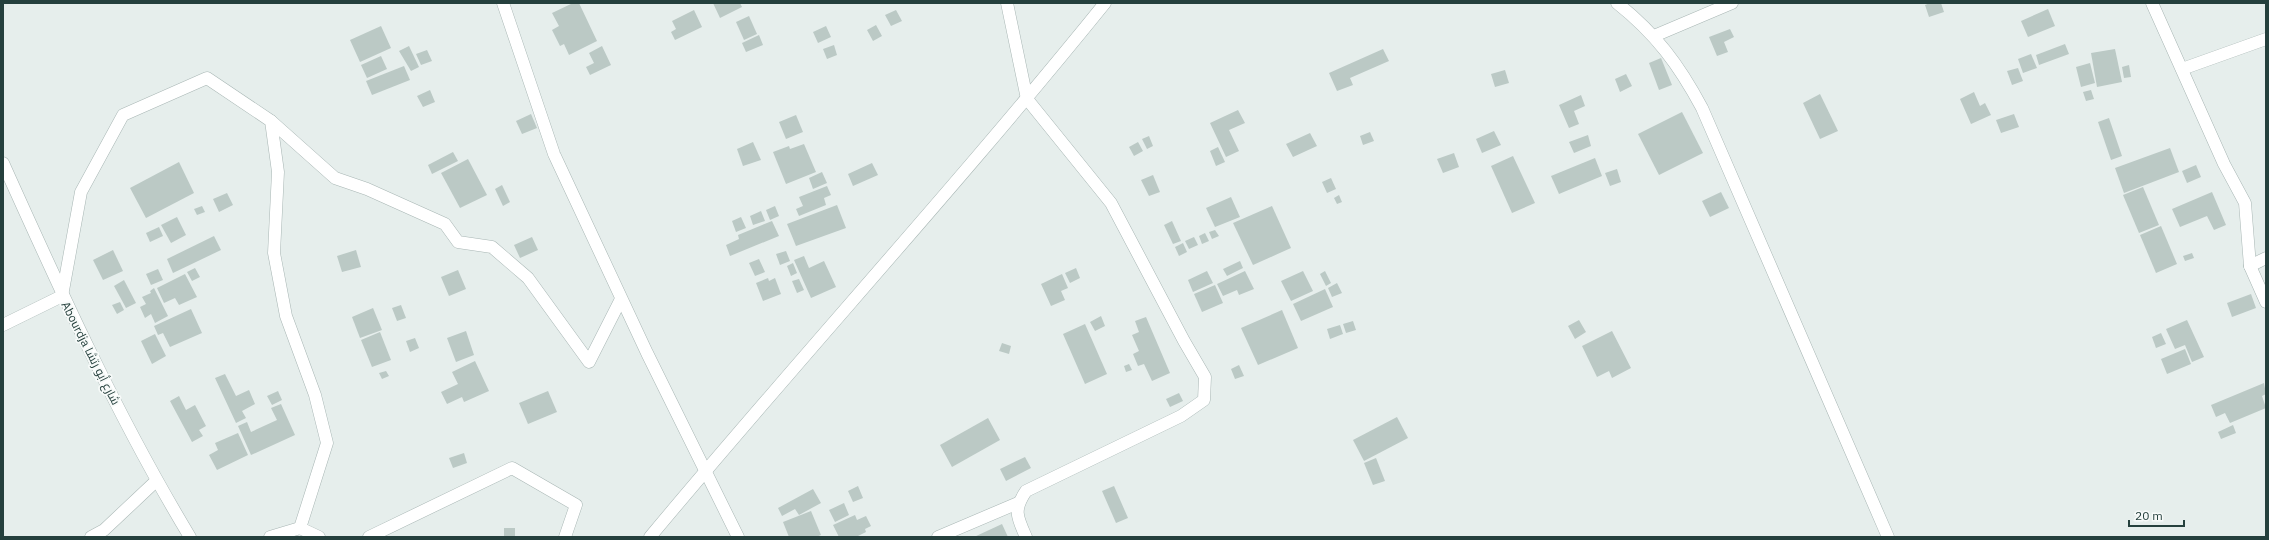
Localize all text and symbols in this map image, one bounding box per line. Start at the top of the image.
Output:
street label: Abourdja شارع أبو رتشا [57,299,124,408]
scale bar [2129,502,2184,528]
text: 20 m [2135,508,2163,523]

